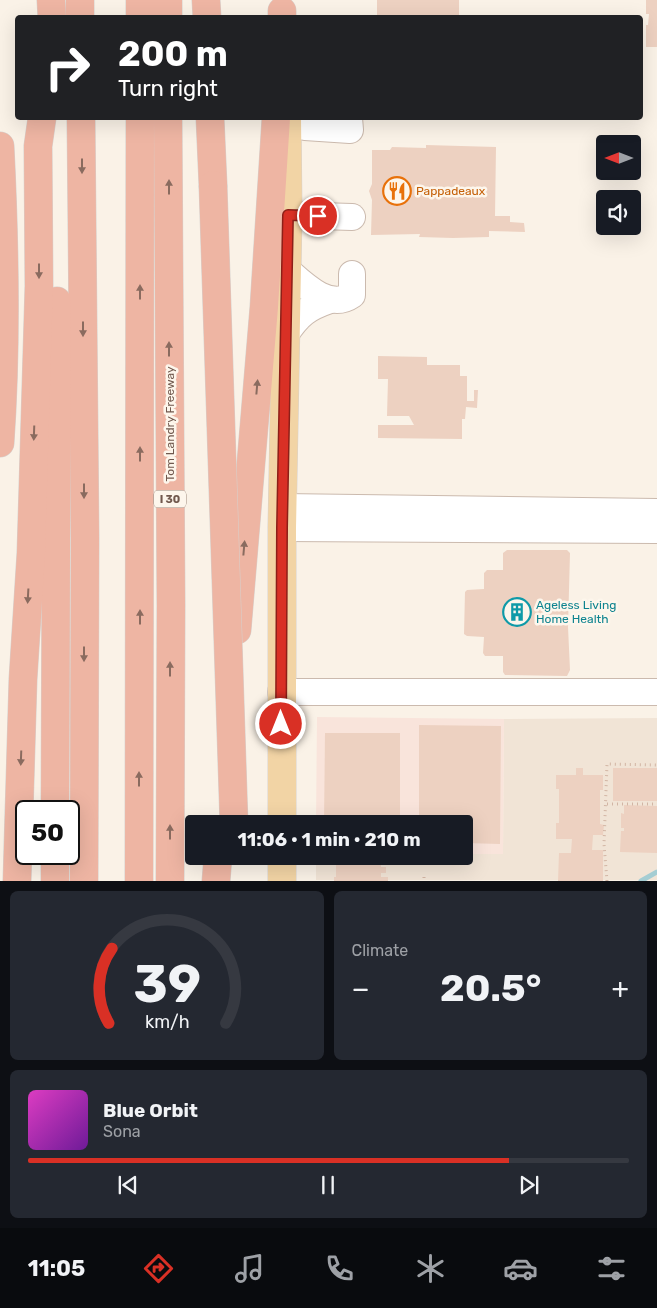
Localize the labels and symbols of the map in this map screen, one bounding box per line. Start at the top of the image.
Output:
north arrow [596,135,641,180]
one-way arrow [78,158,86,174]
restaurant icon: Pappadeaux [382,176,412,206]
one-way arrow [165,179,173,195]
place label: Pappadeaux [416,184,486,198]
pin [297,195,339,237]
one-way arrow [35,263,43,279]
one-way arrow [136,284,144,300]
one-way arrow [79,321,87,337]
one-way arrow [165,341,173,357]
street label: Tom Landry Freeway [163,366,177,482]
one-way arrow [254,378,262,394]
one-way arrow [30,426,38,442]
one-way arrow [136,446,144,462]
one-way arrow [80,483,88,499]
road number: I 30 [154,490,186,508]
one-way arrow [240,540,248,556]
one-way arrow [24,588,32,604]
building icon: Ageless Living Home Health [502,597,532,627]
place label: Ageless Living Home Health [536,598,616,626]
one-way arrow [136,609,144,625]
one-way arrow [80,646,88,662]
one-way arrow [166,661,174,677]
position arrow [254,697,306,749]
one-way arrow [16,750,24,766]
one-way arrow [135,771,143,787]
speed limit sign: 50 [15,800,80,865]
one-way arrow [166,824,174,840]

